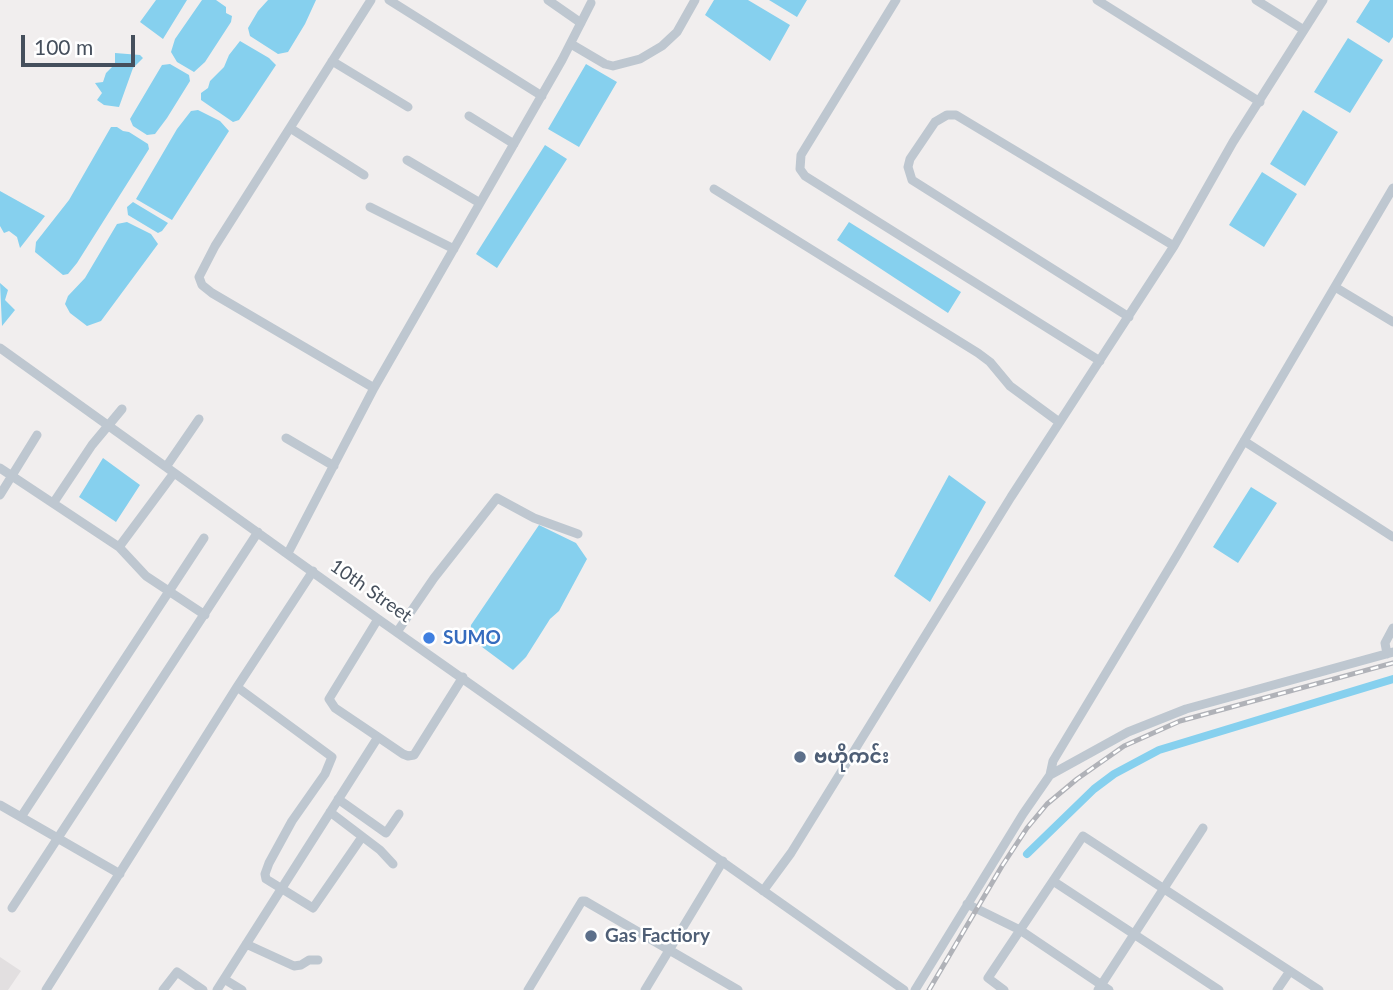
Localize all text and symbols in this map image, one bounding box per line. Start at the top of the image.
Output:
scale bar [24,21,138,65]
text: 100 m [34,34,93,59]
street label: 10th Street [326,555,416,627]
place label: SUMO [443,627,501,649]
marker: SUMO [421,630,437,646]
place label: ဗဟိုကင်း [814,746,889,768]
marker: ဗဟိုကင်း [792,749,808,765]
place label: Gas Factiory [605,925,710,947]
marker: Gas Factiory [583,928,599,944]

